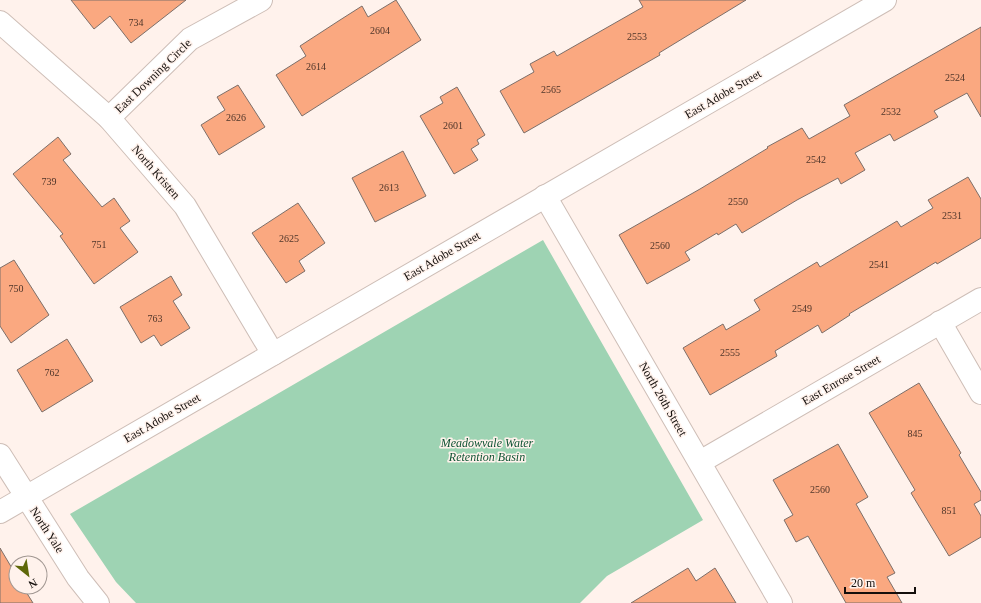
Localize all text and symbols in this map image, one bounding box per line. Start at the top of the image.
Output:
house number: 734 [129,17,144,28]
house number: 2604 [370,25,390,36]
house number: 2553 [627,31,647,42]
street label: East Downing Circle [112,36,194,116]
house number: 2614 [306,61,326,72]
street label: East Adobe Street [682,66,764,122]
house number: 2524 [945,72,965,83]
house number: 2565 [541,84,561,95]
house number: 2532 [881,106,901,117]
house number: 2626 [226,112,246,123]
house number: 2601 [443,120,463,131]
street label: North Kristen [129,142,183,202]
house number: 2542 [806,154,826,165]
house number: 739 [42,176,57,187]
house number: 2613 [379,182,399,193]
house number: 2550 [728,196,748,207]
house number: 2531 [942,210,962,221]
street label: East Adobe Street [401,228,483,284]
house number: 2625 [279,233,299,244]
house number: 751 [92,239,107,250]
house number: 2560 [650,240,670,251]
house number: 2541 [869,259,889,270]
house number: 750 [9,283,24,294]
house number: 2549 [792,303,812,314]
house number: 763 [148,313,163,324]
house number: 2555 [720,347,740,358]
street label: East Enrose Street [799,352,883,408]
street label: North 26th Street [636,359,690,439]
house number: 762 [45,367,60,378]
street label: East Adobe Street [121,390,203,446]
house number: 845 [908,428,923,439]
park label: Meadowvale Water Retention Basin [440,436,534,464]
house number: 2560 [810,484,830,495]
street label: North Yale [27,504,67,556]
house number: 851 [942,505,957,516]
north arrow [8,555,48,595]
scale bar [845,569,915,595]
text: N [27,576,39,591]
text: 20 m [851,576,876,590]

